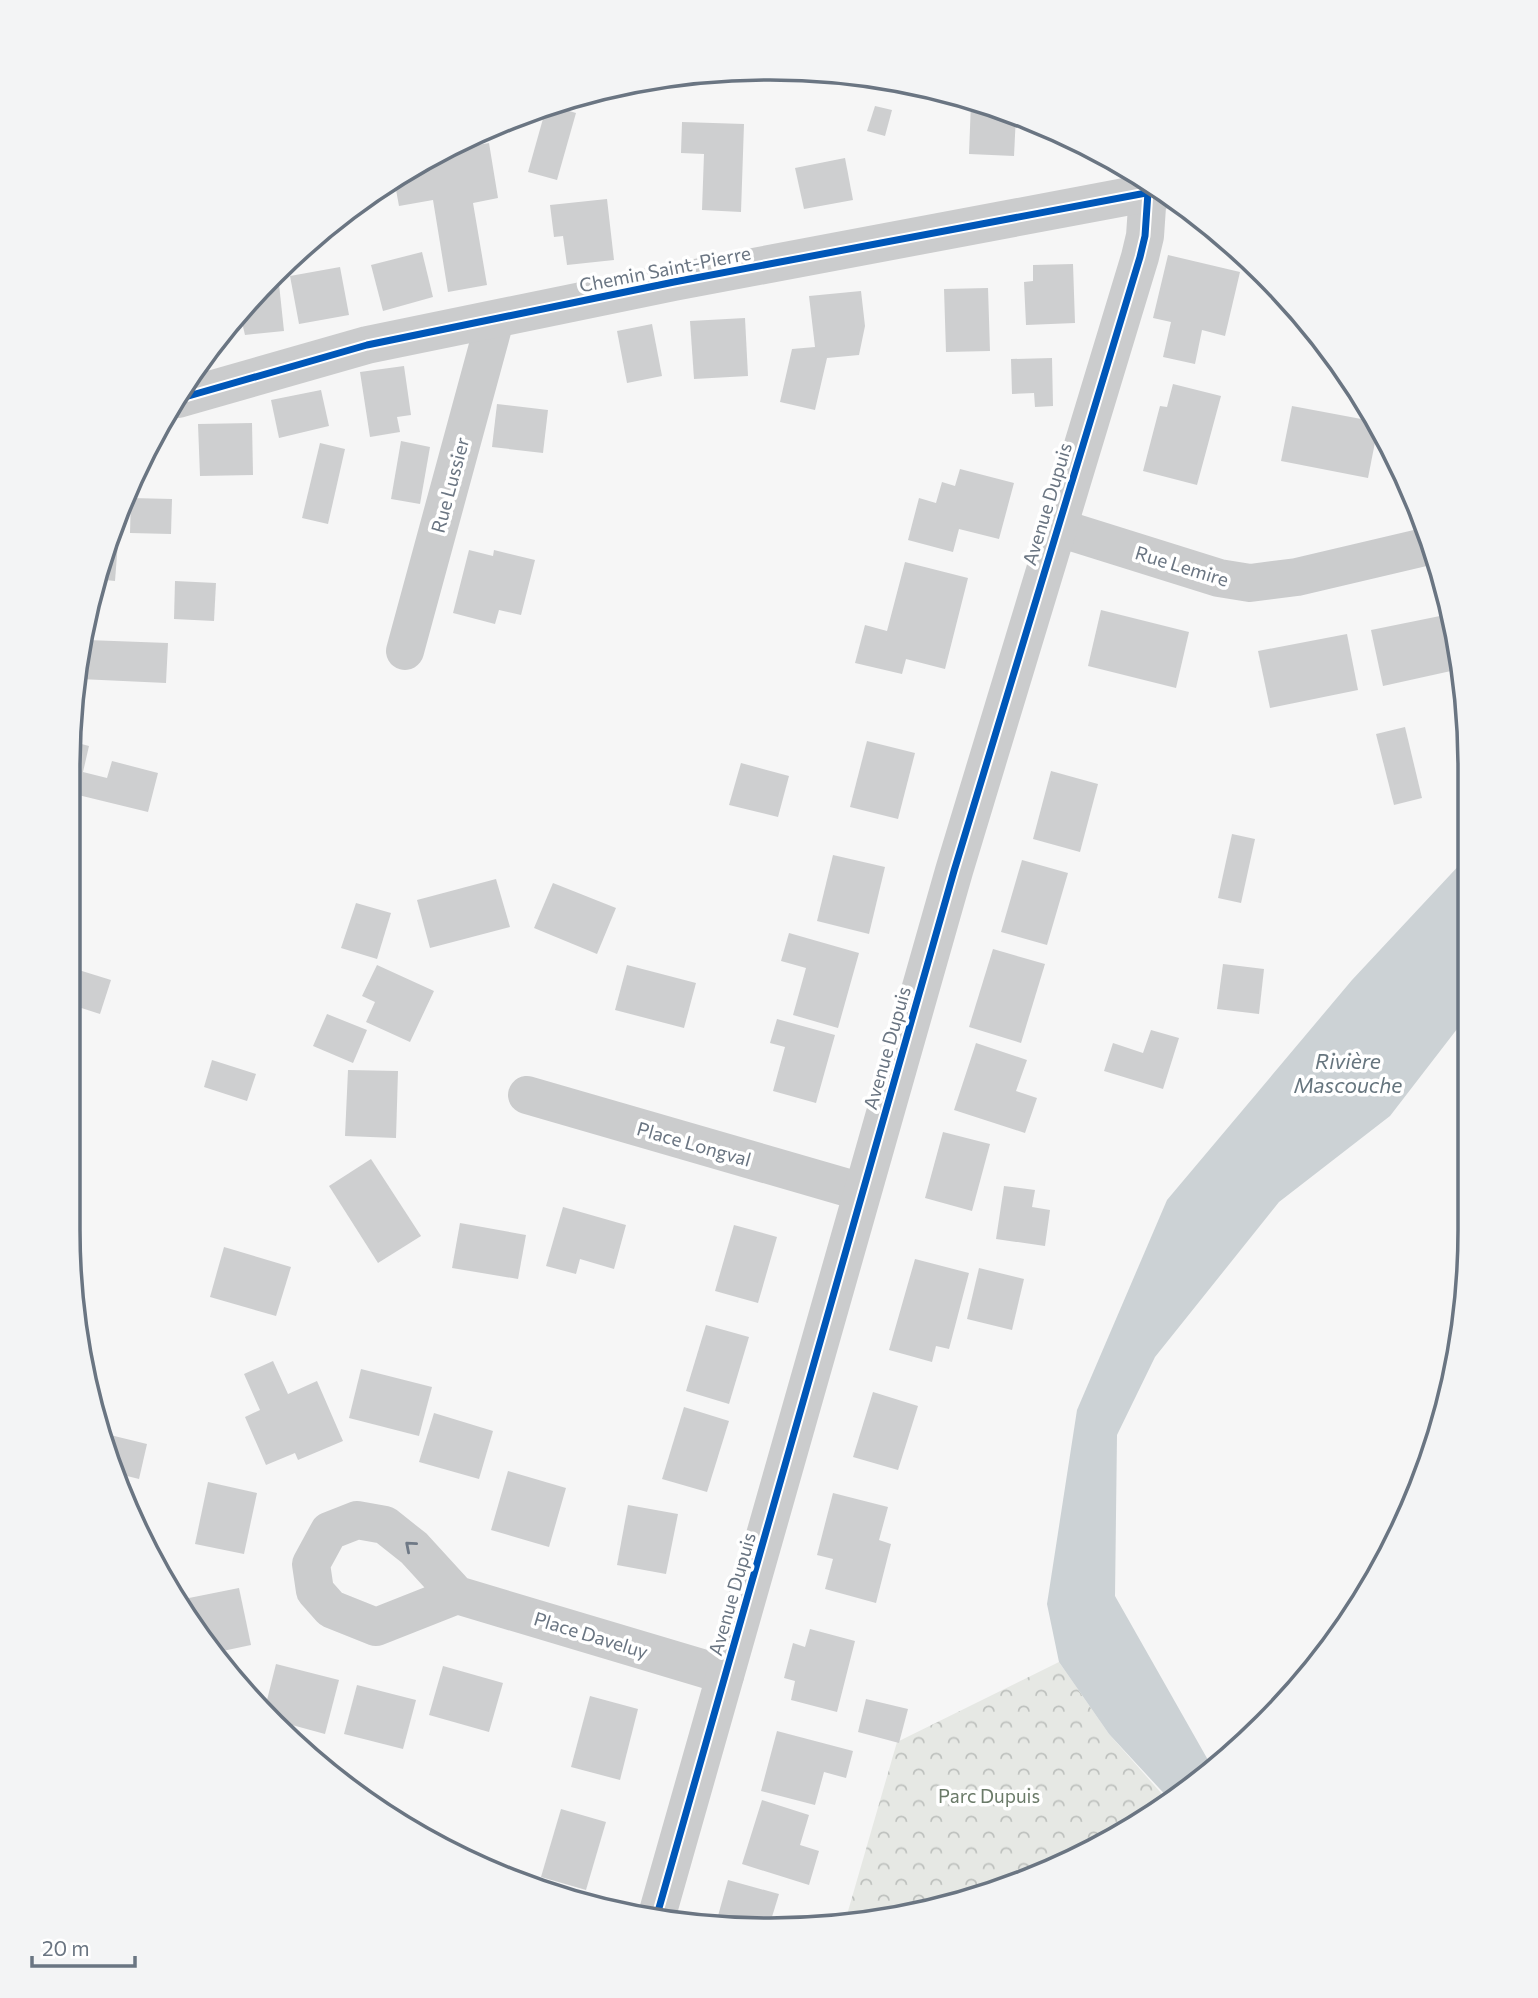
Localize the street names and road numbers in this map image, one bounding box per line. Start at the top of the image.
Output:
street label: Chemin Saint-Pierre [577,241,753,296]
street label: Rue Lussier [426,434,473,535]
street label: Avenue Dupuis [1017,440,1076,568]
street label: Rue Lemire [1133,540,1232,591]
street label: Avenue Dupuis [858,984,915,1112]
street label: Place Longval [635,1116,754,1171]
street label: Avenue Dupuis [703,1530,760,1658]
street label: Place Daveluy [531,1606,651,1663]

